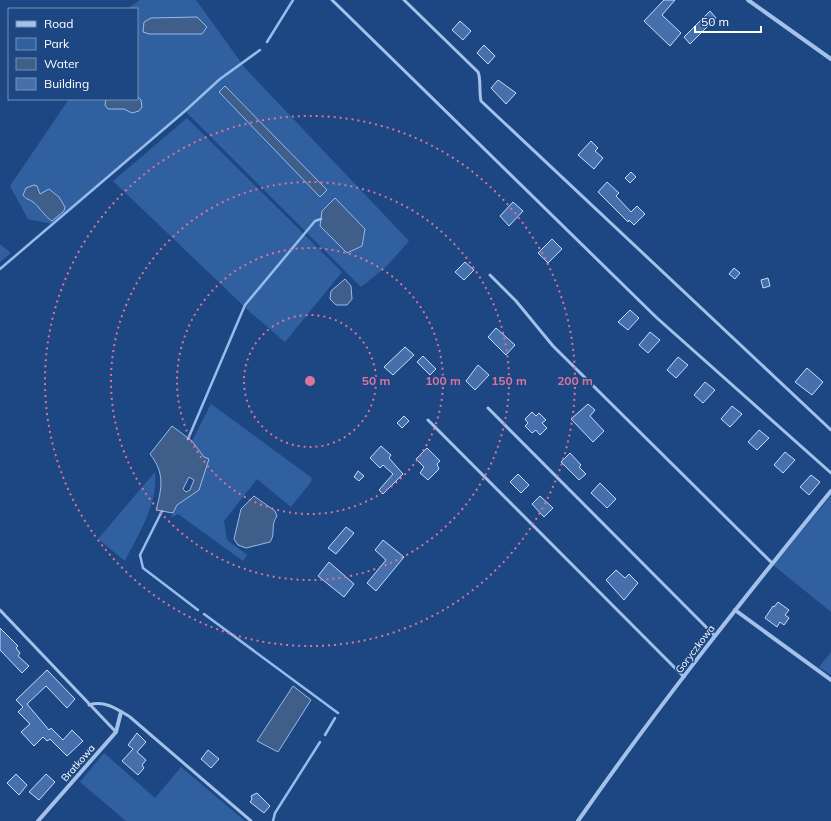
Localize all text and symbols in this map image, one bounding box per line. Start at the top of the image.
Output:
legend [8,8,138,100]
scale bar [695,8,761,34]
text: 50 m [701,14,729,29]
text: Road [44,16,73,31]
text: Park [44,36,70,51]
text: Water [44,56,80,71]
text: Building [44,76,89,91]
text: 50 m [362,373,390,388]
text: 100 m [425,373,461,388]
text: 150 m [491,373,527,388]
text: 200 m [557,373,593,388]
centre of rings [303,374,317,388]
street label: Goryczkowa [672,622,718,676]
street label: Bratkowa [58,742,98,784]

